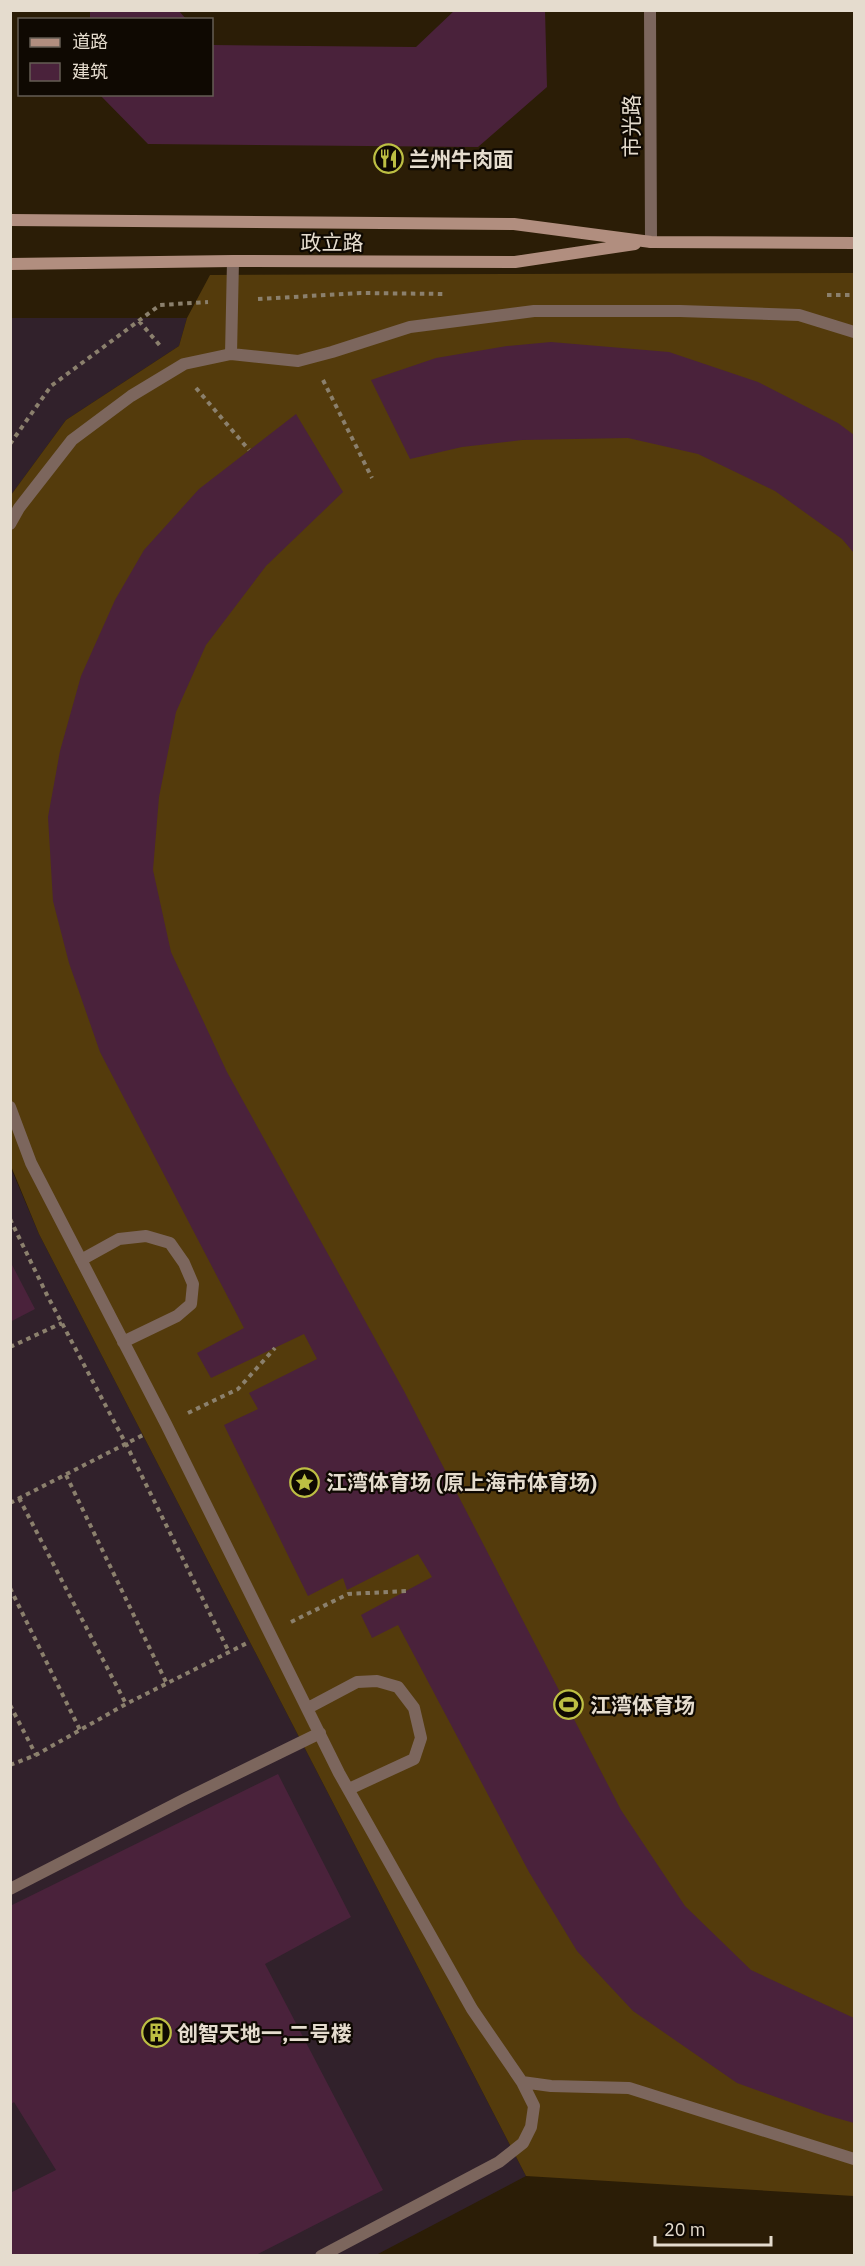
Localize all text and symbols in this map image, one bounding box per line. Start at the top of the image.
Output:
legend [18,18,213,96]
text: 道路 [72,30,108,53]
text: 建筑 [72,60,108,83]
street label: 市光路 [617,95,645,158]
restaurant icon: 兰州牛肉面 [372,143,404,175]
place label: 兰州牛肉面 [409,145,514,173]
street label: 政立路 [301,228,364,256]
place icon: 江湾体育场 (原上海市体育场) [289,1466,321,1498]
place label: 江湾体育场 (原上海市体育场) [326,1468,597,1496]
sports icon: 江湾体育场 [553,1689,585,1721]
place label: 江湾体育场 [590,1691,695,1719]
building icon: 创智天地一,二号楼 [140,2017,172,2049]
place label: 创智天地一,二号楼 [177,2019,352,2047]
scale bar [655,2209,770,2247]
text: 20 m [664,2218,706,2241]

